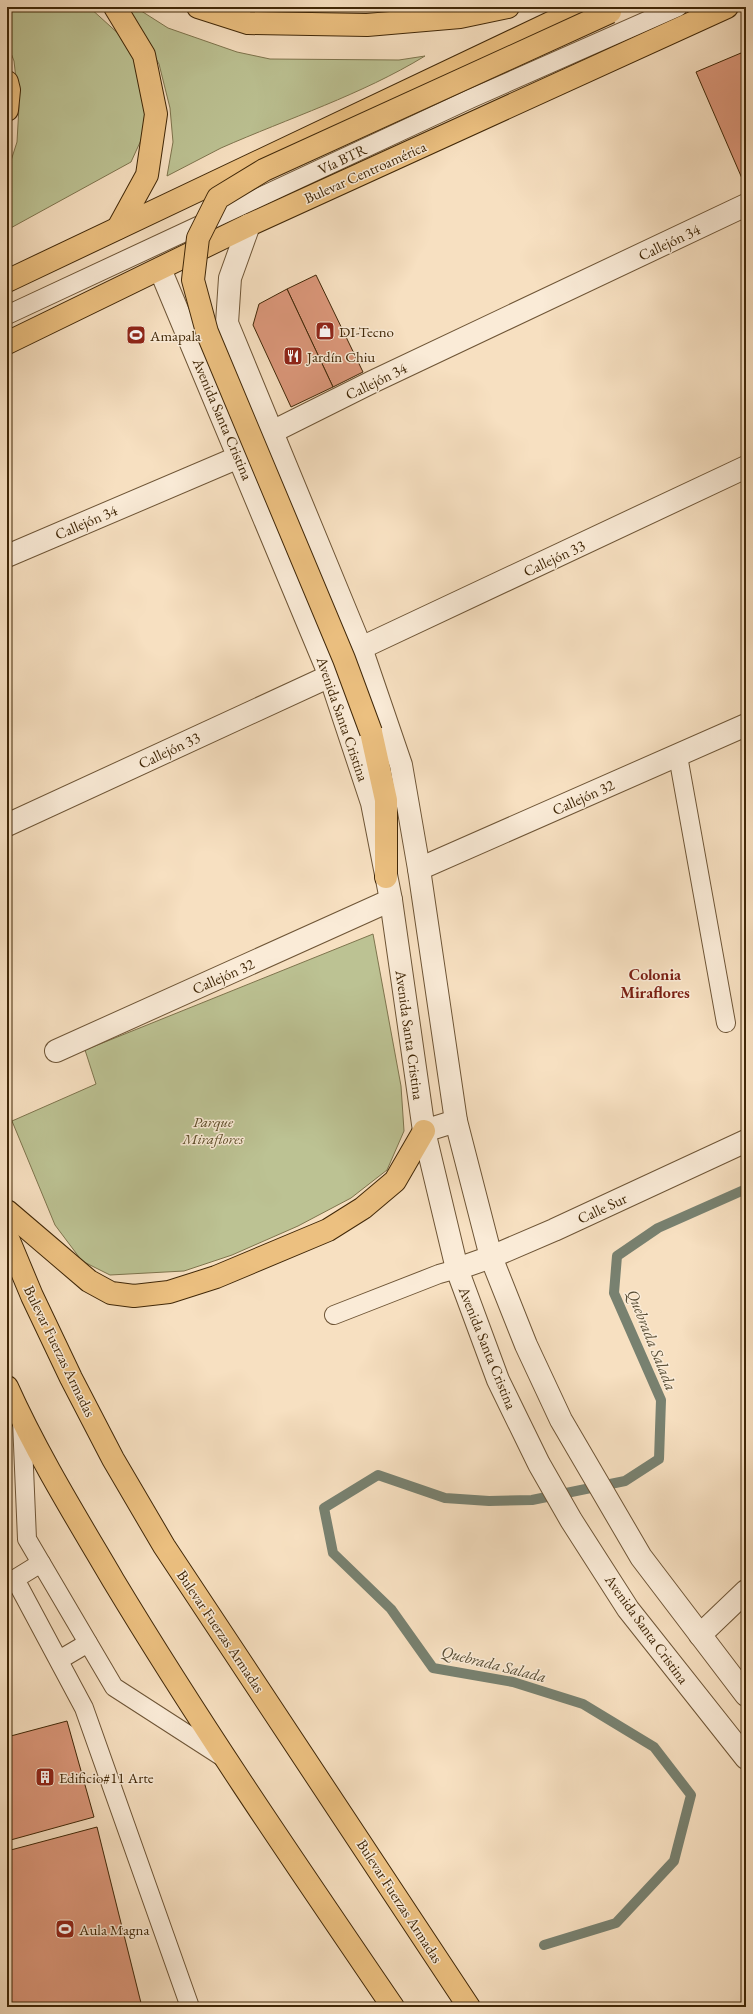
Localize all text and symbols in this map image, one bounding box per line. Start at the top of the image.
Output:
street label: Bulevar Centroamérica [301,137,429,207]
street label: Vía BTR [315,139,370,179]
street label: Callejón 34 [635,219,704,265]
shop icon: DI-Tecno [314,320,336,342]
place label: DI-Tecno [339,322,394,341]
sports icon: Amapala [125,324,147,346]
place label: Amapala [149,326,201,345]
restaurant icon: Jardín Chiu [282,345,304,367]
place label: Jardín Chiu [305,347,375,366]
street label: Avenida Santa Cristina [188,354,257,483]
street label: Callejón 34 [342,358,410,404]
street label: Callejón 34 [52,500,121,544]
street label: Callejón 33 [520,535,588,581]
street label: Avenida Santa Cristina [312,653,373,784]
street label: Callejón 33 [135,727,203,773]
street label: Callejón 32 [549,775,618,819]
street label: Callejón 32 [189,954,258,998]
district label: Colonia Miraflores [620,964,690,1003]
street label: Avenida Santa Cristina [391,968,428,1101]
park label: Parque Miraflores [182,1112,244,1148]
street label: Calle Sur [574,1188,630,1228]
street label: Bulevar Fuerzas Armadas [20,1282,100,1420]
street label: Avenida Santa Cristina [454,1283,521,1412]
water label: Quebrada Salada [622,1286,682,1394]
street label: Bulevar Fuerzas Armadas [173,1566,269,1696]
street label: Avenida Santa Cristina [600,1570,693,1687]
water label: Quebrada Salada [439,1641,549,1687]
building icon: Edificio#11 Arte [34,1766,56,1788]
place label: Edificio#11 Arte [59,1768,154,1787]
street label: Bulevar Fuerzas Armadas [353,1835,447,1967]
sports icon: Aula Magna [54,1918,76,1940]
place label: Aula Magna [78,1920,150,1939]

